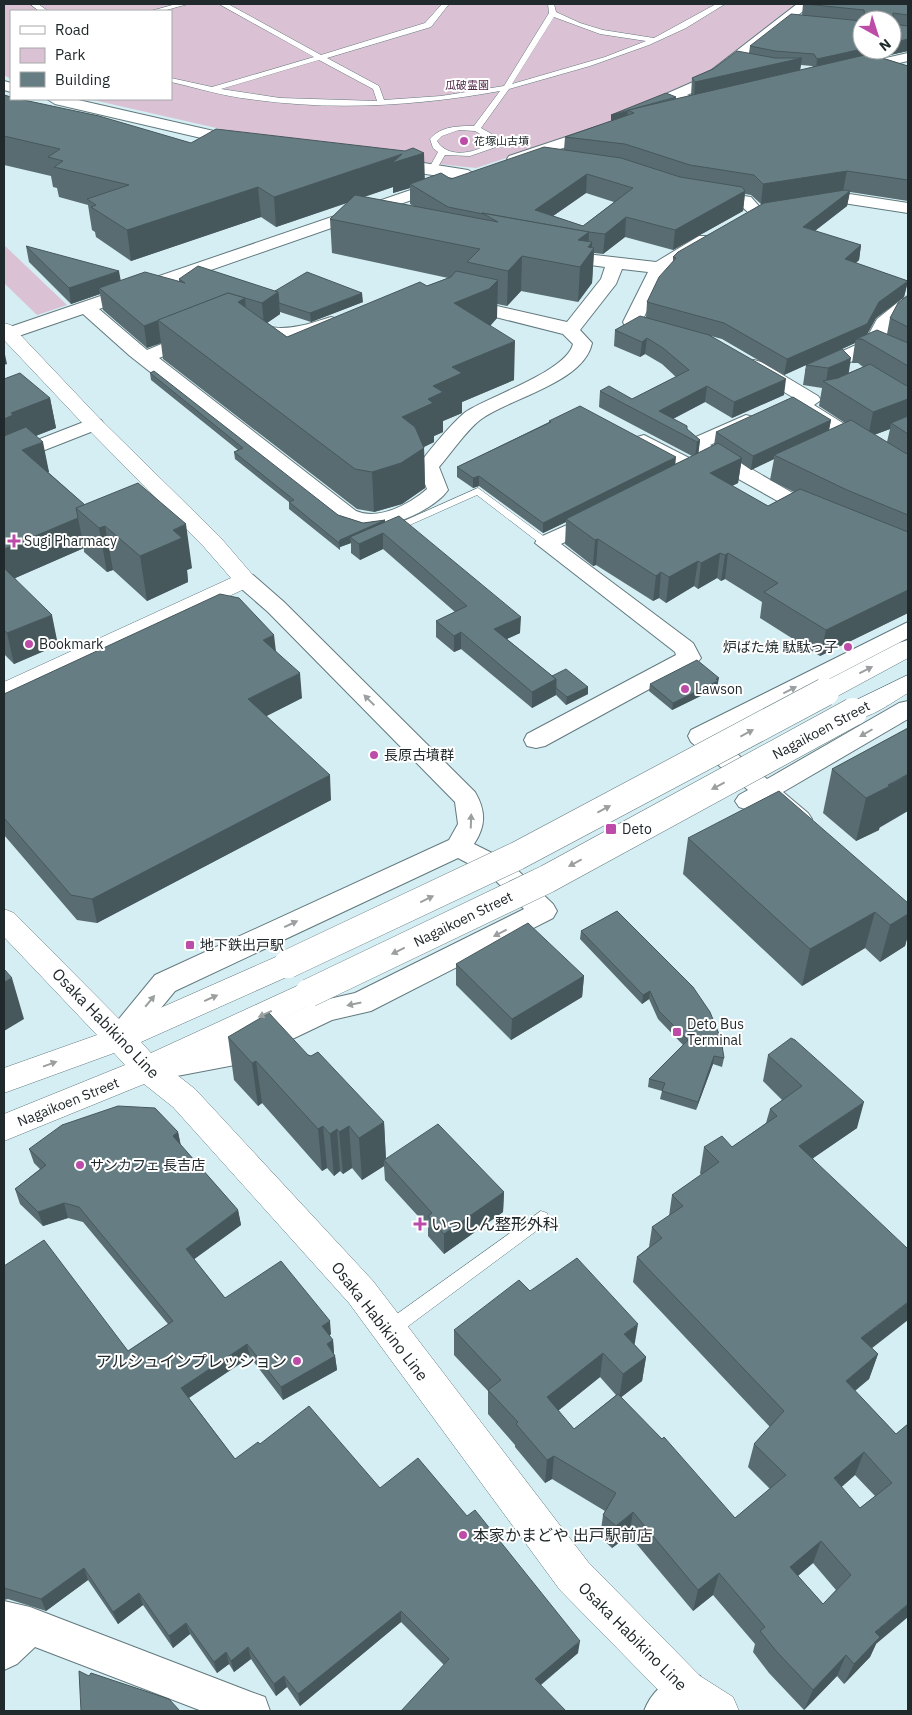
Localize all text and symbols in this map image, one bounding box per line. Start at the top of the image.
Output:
legend [10,10,172,100]
north arrow [852,10,902,60]
text: Road [55,20,90,39]
text: N [876,35,895,55]
text: Park [55,45,85,64]
text: Building [55,70,110,89]
park label: 瓜破霊園 [445,78,489,92]
place label: 花塚山古墳 [474,134,529,148]
marker: 花塚山古墳 [458,135,470,147]
place label: Sugi Pharmacy [24,532,117,550]
marker: Sugi Pharmacy [8,535,20,547]
place label: Bookmark [39,635,104,653]
marker: Bookmark [23,638,35,650]
place label: 炉ばた焼 駄駄っ子 [723,638,838,656]
marker: 炉ばた焼 駄駄っ子 [842,641,854,653]
one-way arrow [859,666,874,674]
place label: Lawson [695,680,743,698]
marker: Lawson [679,683,691,695]
one-way arrow [782,686,797,694]
one-way arrow [363,694,375,706]
street label: Nagaikoen Street [769,697,873,763]
one-way arrow [740,729,754,737]
one-way arrow [860,729,873,738]
place label: 長原古墳群 [384,746,454,764]
marker: 長原古墳群 [368,749,380,761]
one-way arrow [711,782,725,790]
one-way arrow [597,805,610,814]
one-way arrow [467,812,475,828]
place label: Deto [622,820,652,838]
marker: Deto [604,822,618,836]
one-way arrow [568,859,582,867]
street label: Nagaikoen Street [411,887,516,951]
one-way arrow [420,894,435,903]
one-way arrow [284,920,298,928]
one-way arrow [492,929,507,937]
place label: 地下鉄出戸駅 [200,936,284,954]
marker: 地下鉄出戸駅 [184,939,196,951]
one-way arrow [391,947,405,955]
street label: Osaka Habikino Line [48,964,164,1082]
one-way arrow [204,994,218,1002]
one-way arrow [144,995,155,1008]
one-way arrow [346,1000,362,1008]
one-way arrow [258,1010,272,1018]
place label: Deto Bus Terminal [687,1015,744,1049]
marker: Deto Bus Terminal [671,1026,683,1038]
one-way arrow [42,1060,57,1067]
street label: Nagaikoen Street [15,1073,122,1131]
place label: サンカフェ 長吉店 [90,1156,205,1174]
marker: サンカフェ 長吉店 [74,1159,86,1171]
place label: いっしん整形外科 [431,1214,559,1234]
marker: いっしん整形外科 [413,1217,427,1231]
street label: Osaka Habikino Line [327,1257,433,1385]
place label: アルシュインプレッション [96,1351,287,1371]
marker: アルシュインプレッション [291,1355,303,1367]
place label: 本家かまどや 出戸駅前店 [473,1525,653,1545]
marker: 本家かまどや 出戸駅前店 [457,1529,469,1541]
street label: Osaka Habikino Line [574,1577,692,1695]

